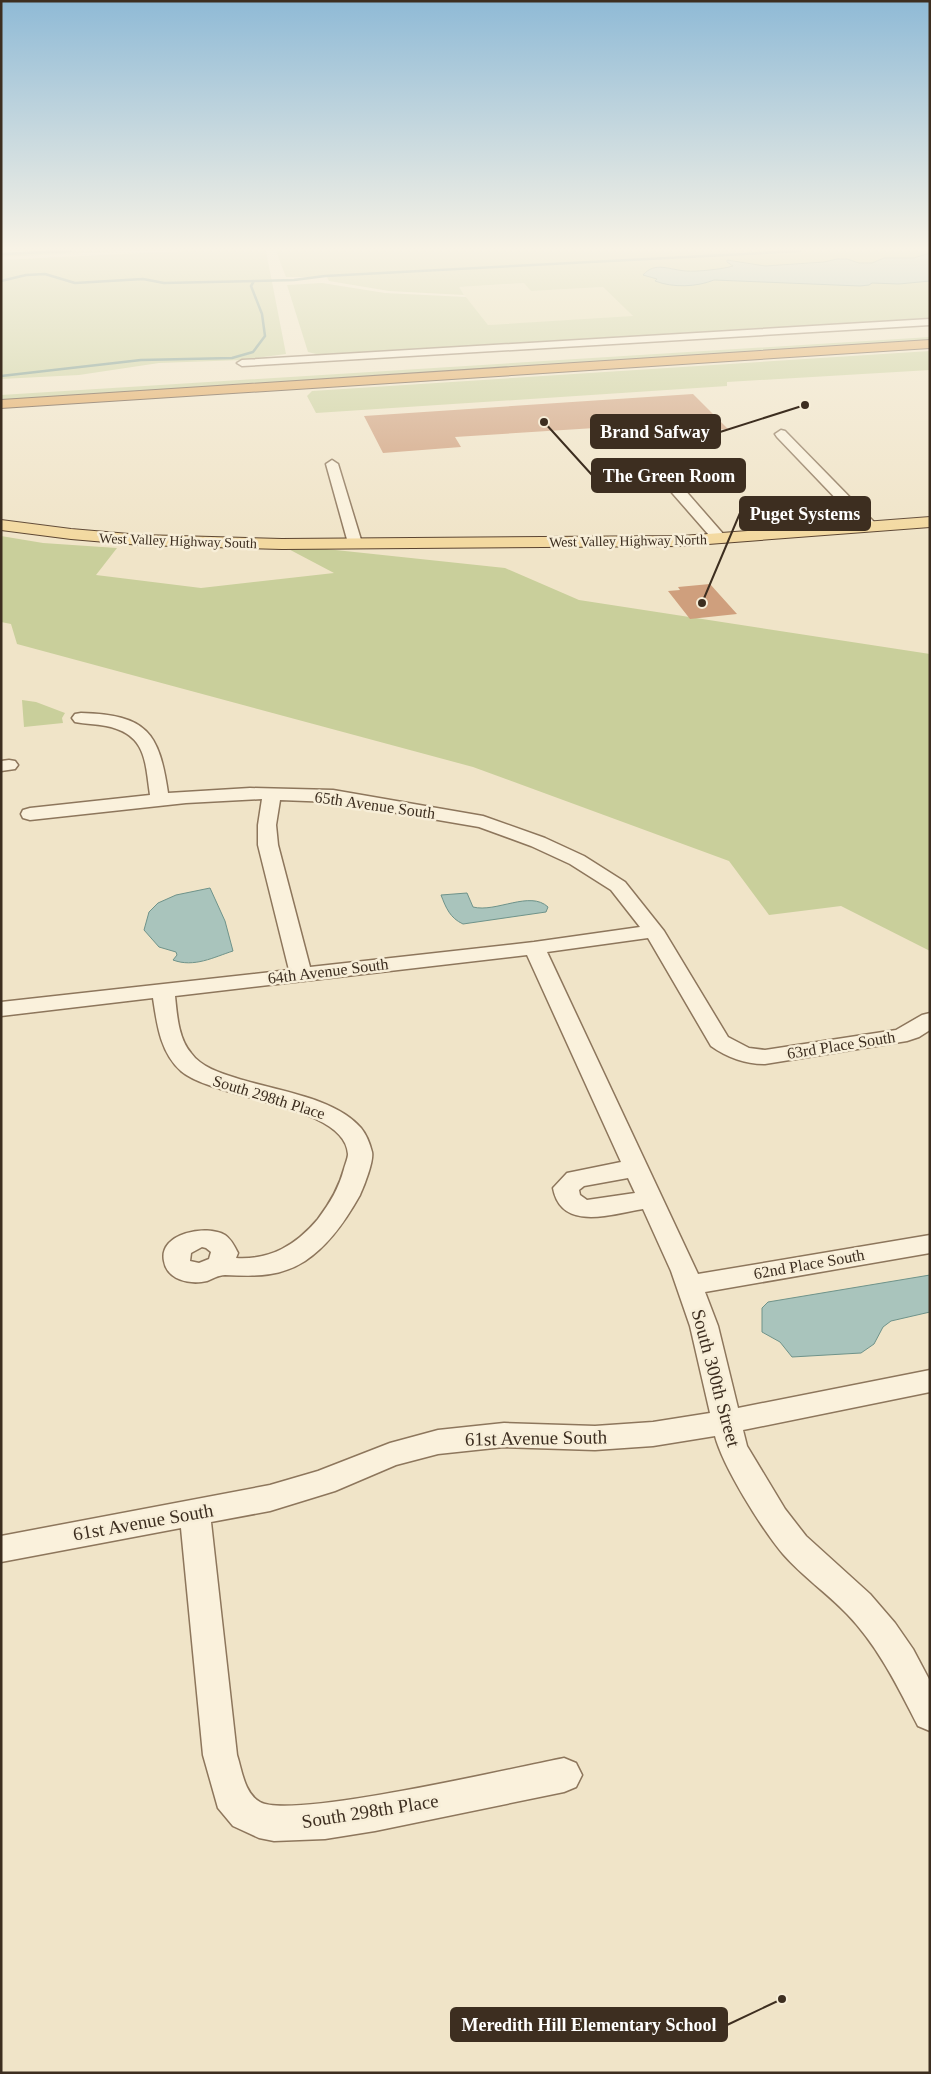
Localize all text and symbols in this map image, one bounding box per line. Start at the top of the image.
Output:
callout: Brand Safway [591,415,720,448]
text: Brand Safway [600,422,710,442]
callout: The Green Room [592,459,745,492]
text: The Green Room [603,466,735,486]
callout: Puget Systems [740,497,870,530]
text: Puget Systems [750,504,860,524]
street label: West Valley Highway South [99,531,257,551]
street label: West Valley Highway North [549,532,707,550]
street label: 65th Avenue South [314,788,436,822]
street label: 64th Avenue South [267,955,389,987]
street label: 63rd Place South [786,1028,896,1062]
street label: South 298th Place [211,1072,327,1122]
street label: 62nd Place South [752,1246,866,1282]
street label: South 300th Street [688,1307,745,1450]
street label: 61st Avenue South [465,1426,608,1450]
street label: 61st Avenue South [71,1499,215,1545]
street label: South 298th Place [300,1790,440,1832]
callout: Meredith Hill Elementary School [451,2008,727,2041]
text: Meredith Hill Elementary School [461,2015,717,2035]

